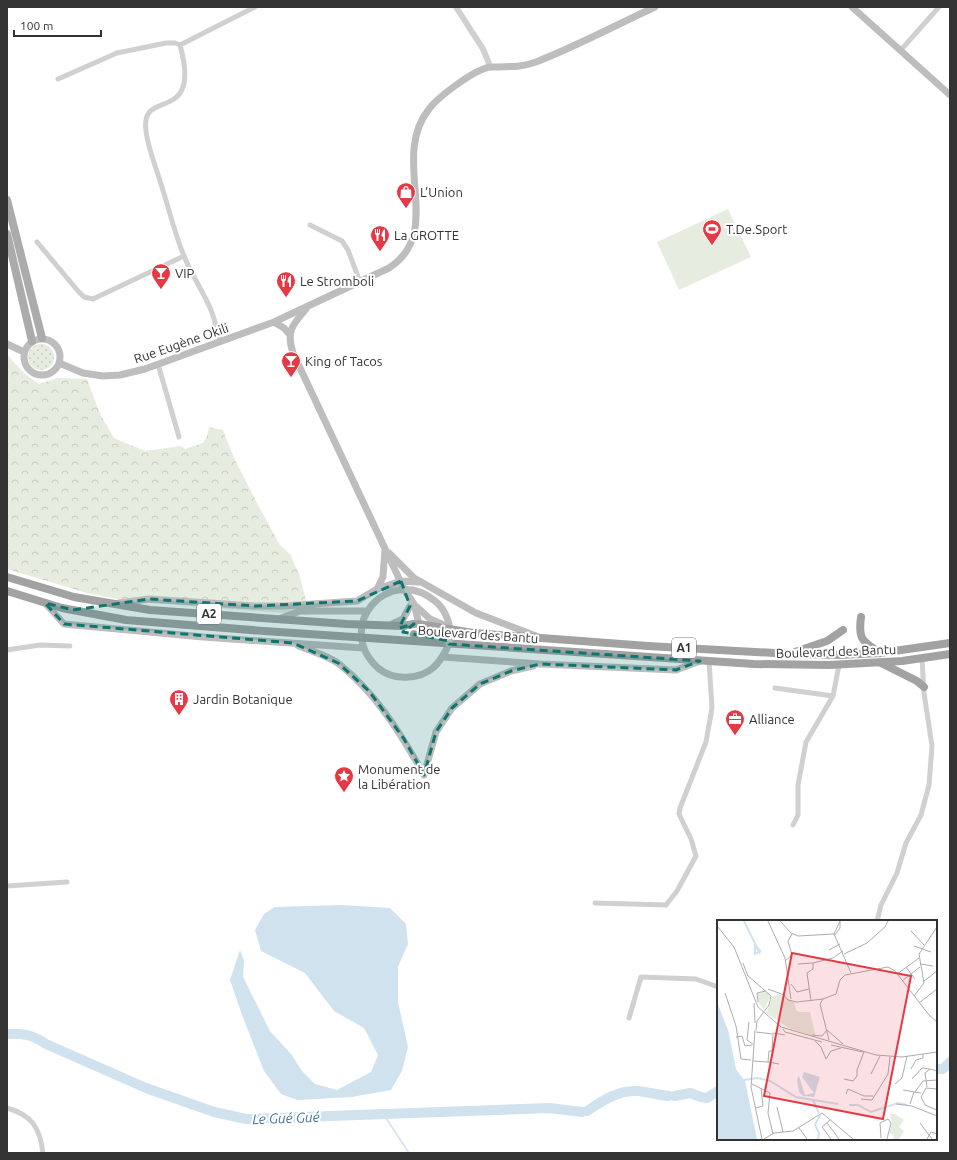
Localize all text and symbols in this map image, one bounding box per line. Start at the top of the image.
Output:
scale bar [14,12,101,38]
text: 100 m [20,19,53,32]
shop icon: L’Union [395,181,417,209]
place label: L’Union [420,185,463,199]
sports icon: T.De.Sport [701,218,723,246]
place label: T.De.Sport [726,222,787,236]
restaurant icon: La GROTTE [369,224,391,252]
place label: La GROTTE [394,228,459,242]
bar icon: VIP [150,262,172,290]
place label: VIP [175,266,195,280]
restaurant icon: Le Stromboli [275,270,297,298]
place label: Le Stromboli [300,274,374,288]
street label: Rue Eugène Okili [132,320,230,366]
bar icon: King of Tacos [280,350,302,378]
place label: King of Tacos [305,354,383,368]
road number: A2 [197,604,221,624]
street label: Boulevard des Bantu [417,623,539,645]
road number: A1 [672,638,696,658]
street label: Boulevard des Bantu [775,642,897,660]
building icon: Jardin Botanique [168,688,190,716]
place label: Jardin Botanique [193,692,293,706]
office icon: Alliance [724,708,746,736]
place label: Alliance [749,712,795,726]
place label: Monument de la Libération [358,762,440,791]
place icon: Monument de la Libération [333,765,355,793]
inset map [717,920,937,1140]
water label: Le Gué Gué [252,1109,320,1127]

